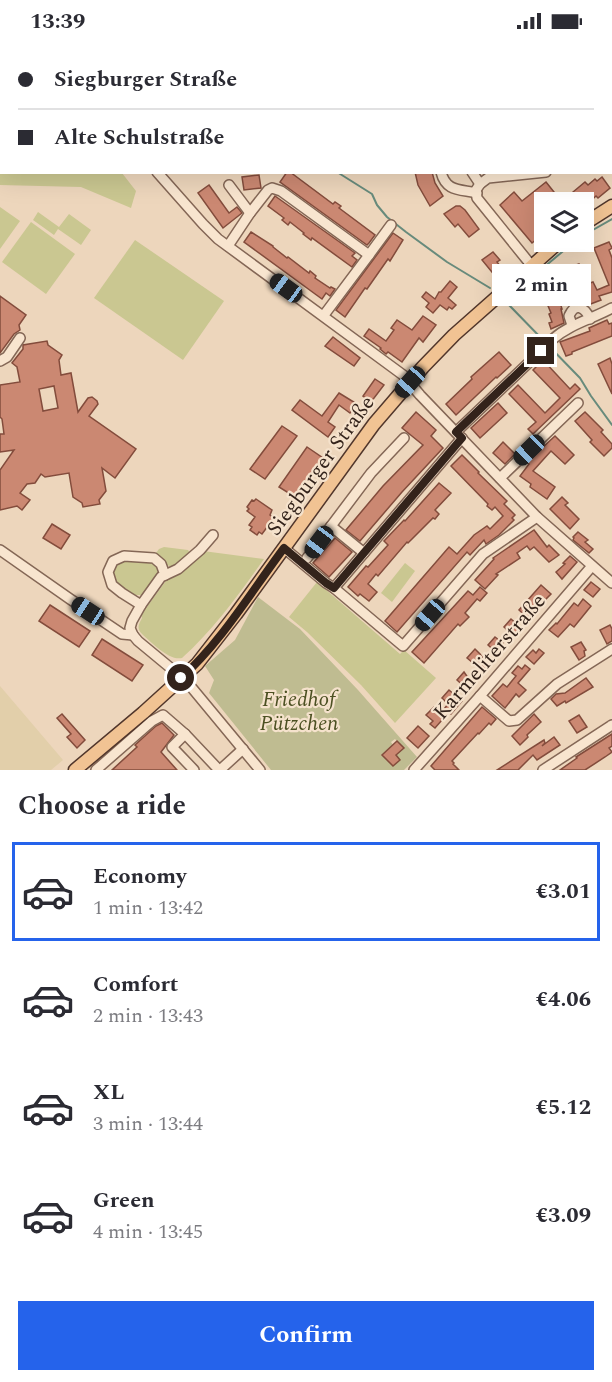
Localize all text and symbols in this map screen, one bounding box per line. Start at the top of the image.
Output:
text: 13:39 [30,5,85,38]
text: Siegburger Straße [54,63,237,96]
text: Alte Schulstraße [54,121,225,154]
map controls [534,192,594,252]
button: layers [534,192,594,252]
callout: 2 min [492,264,590,306]
car [266,270,306,306]
text: 2 min [515,270,568,300]
route end [527,337,554,364]
car [391,363,429,401]
street label: Siegburger Straße [259,389,383,543]
car [510,431,548,469]
car [301,522,337,562]
street label: Karmeliterstraße [426,587,554,727]
car [68,594,108,628]
car [411,596,449,634]
route start [167,664,194,691]
park label: Friedhof Pützchen [260,684,339,740]
text: Choose a ride [18,785,186,827]
text: Economy [93,860,186,893]
icon: car [21,865,75,919]
text: €3.01 [536,875,591,908]
text: 1 min · 13:42 [93,893,203,923]
text: Comfort [93,968,178,1001]
icon: car [21,973,75,1027]
text: €4.06 [536,983,591,1016]
text: 2 min · 13:43 [93,1001,203,1031]
text: XL [93,1076,124,1109]
icon: car [21,1081,75,1135]
text: €5.12 [536,1091,591,1124]
text: 3 min · 13:44 [93,1109,203,1139]
text: Green [93,1184,155,1217]
icon: car [21,1189,75,1243]
text: €3.09 [536,1199,591,1232]
text: 4 min · 13:45 [93,1217,203,1247]
button: Confirm [18,1301,594,1370]

